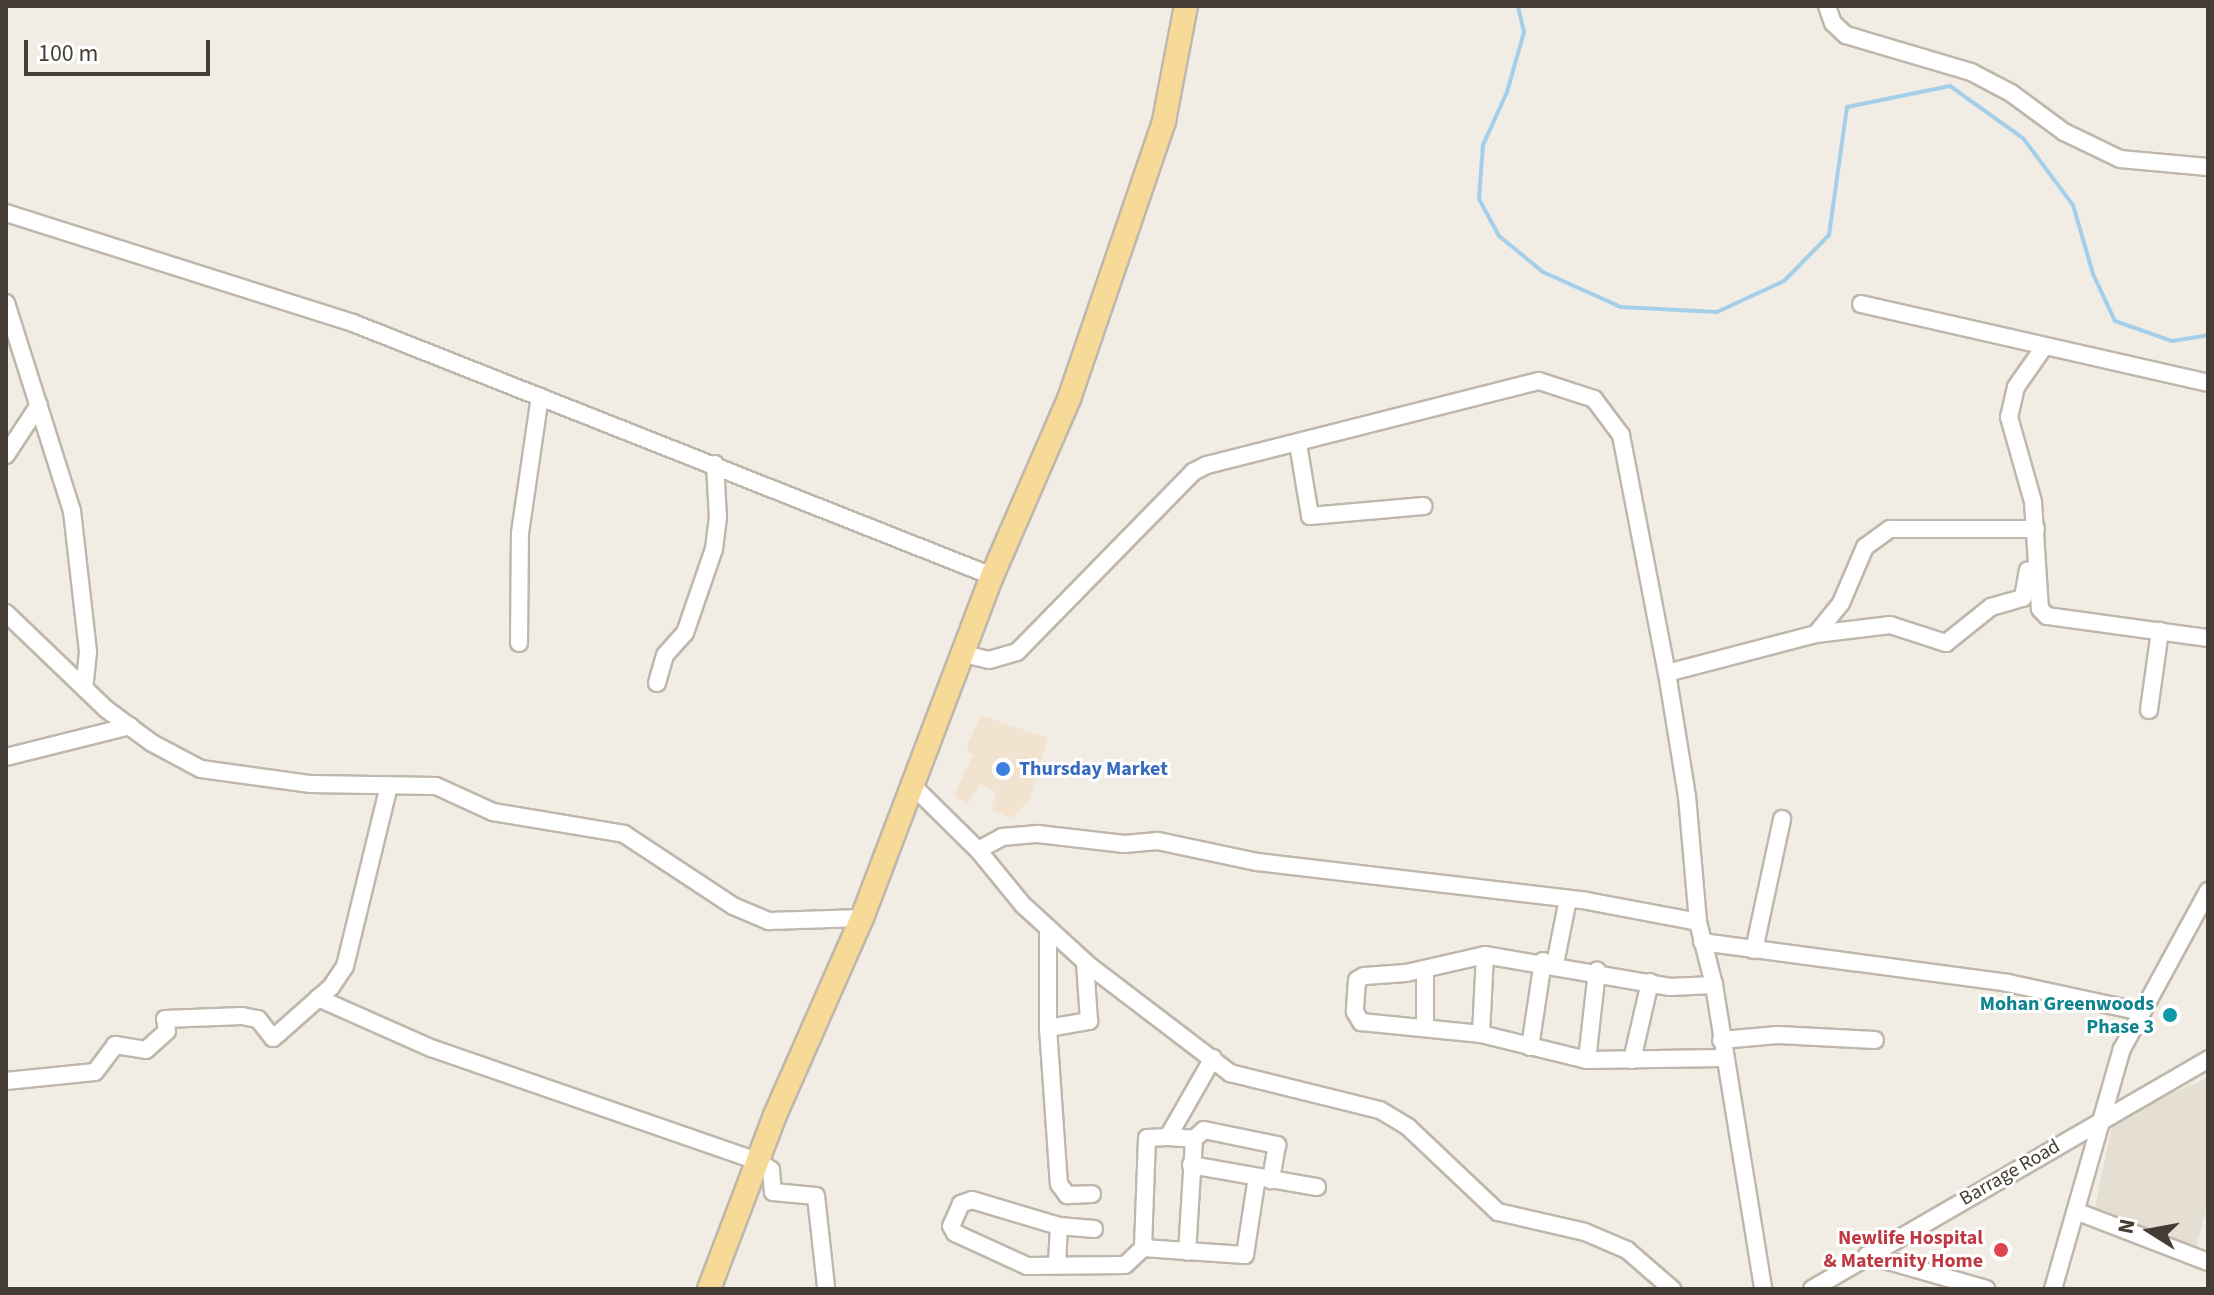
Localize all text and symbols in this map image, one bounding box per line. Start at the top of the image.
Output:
scale bar [28,24,214,74]
text: 100 m [38,36,98,71]
place label: Thursday Market [1019,757,1168,781]
marker: Thursday Market [994,760,1012,778]
place label: Mohan Greenwoods Phase 3 [1980,992,2154,1039]
marker: Mohan Greenwoods Phase 3 [2161,1006,2179,1024]
street label: Barrage Road [1956,1135,2064,1211]
north arrow [2110,1191,2190,1271]
text: N [2109,1216,2144,1237]
place label: Newlife Hospital & Maternity Home [1824,1226,1983,1273]
marker: Newlife Hospital & Maternity Home [1990,1239,2012,1261]

